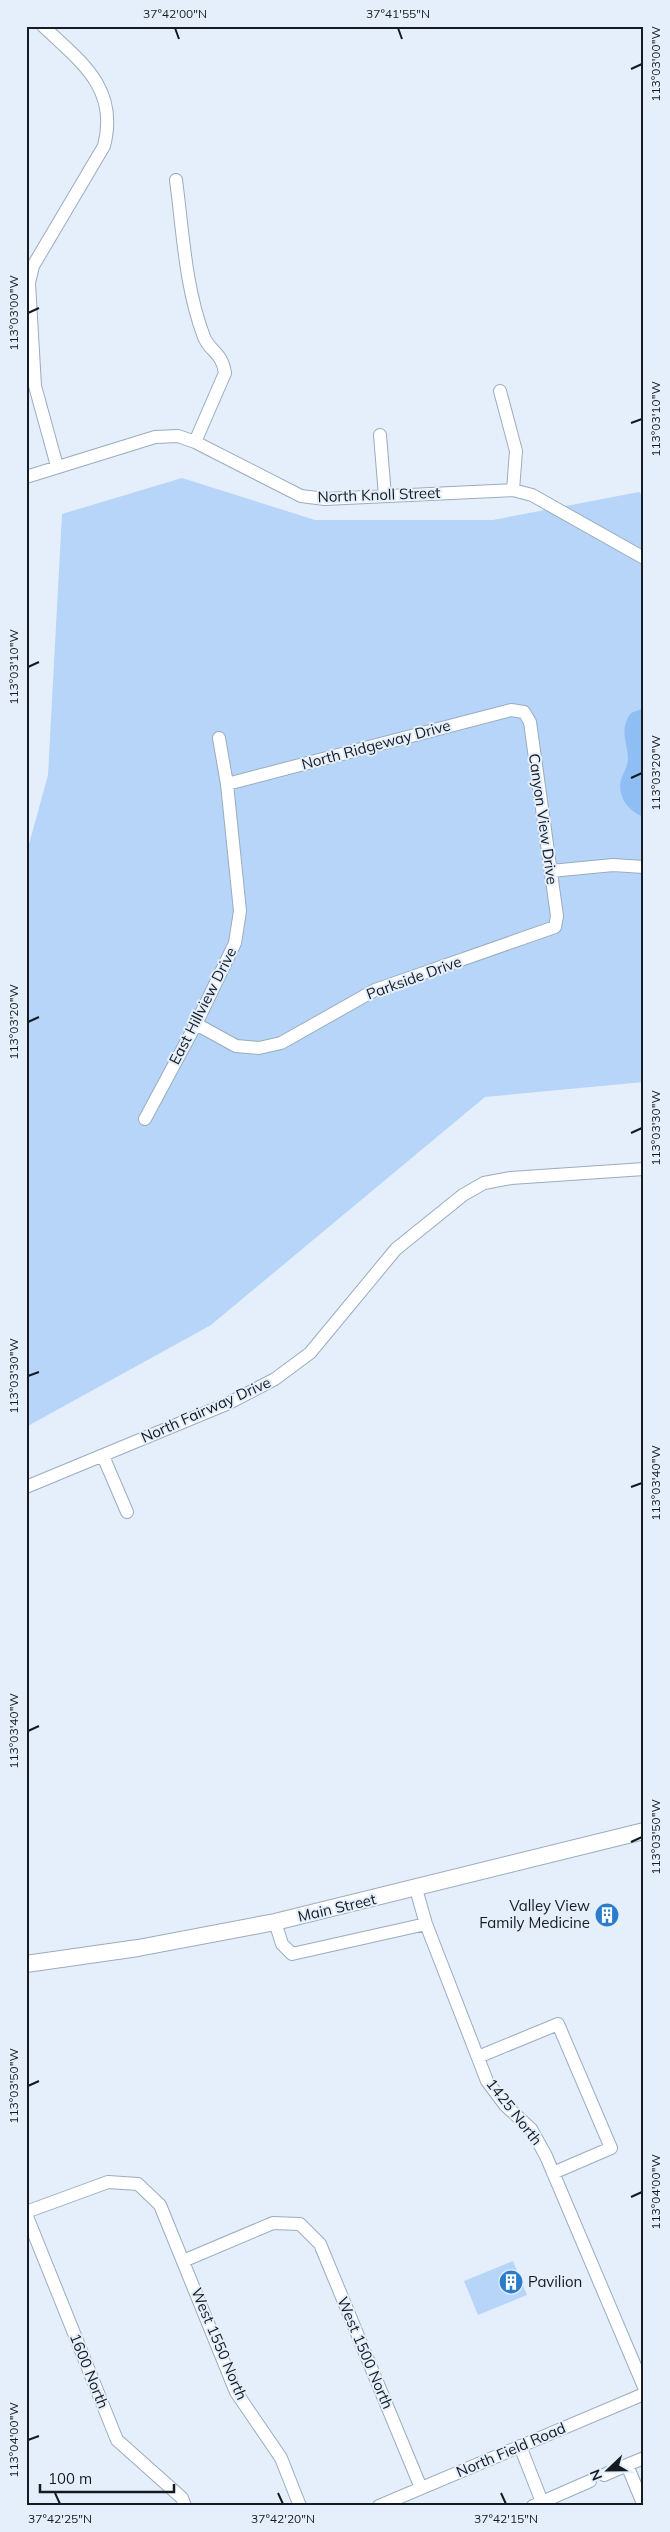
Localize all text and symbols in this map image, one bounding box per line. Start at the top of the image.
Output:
text: 37°42'00"N [143,6,207,21]
text: 37°41'55"N [366,6,430,21]
text: 113°03'00"W [648,26,663,102]
text: 113°03'00"W [6,275,21,351]
text: 113°03'10"W [648,381,663,457]
street label: North Knoll Street [317,483,441,506]
text: 113°03'10"W [6,629,21,705]
street label: North Ridgeway Drive [299,715,452,774]
text: 113°03'20"W [648,735,663,811]
street label: Canyon View Drive [525,752,562,886]
street label: East Hillview Drive [165,944,240,1068]
street label: Parkside Drive [364,952,464,1004]
text: 113°03'20"W [6,984,21,1060]
text: 113°03'30"W [648,1090,663,1166]
text: 113°03'30"W [6,1338,21,1414]
street label: North Fairway Drive [138,1372,274,1447]
text: 113°03'40"W [648,1445,663,1521]
text: 113°03'40"W [6,1693,21,1769]
text: 113°03'50"W [648,1799,663,1875]
street label: Main Street [296,1889,378,1926]
place label: Valley View Family Medicine [479,1896,590,1932]
building icon: Valley View Family Medicine [594,1902,620,1928]
text: 113°03'50"W [6,2048,21,2124]
street label: 1425 North [482,2074,546,2149]
text: 113°04'00"W [648,2154,663,2230]
building icon: Pavilion [498,2269,524,2295]
place label: Pavilion [528,2272,582,2291]
street label: West 1550 North [187,2285,252,2403]
street label: West 1500 North [333,2294,398,2412]
street label: 1600 North [66,2330,113,2411]
text: 113°04'00"W [6,2402,21,2478]
street label: North Field Road [453,2418,568,2481]
north arrow [582,2444,632,2494]
scale bar [40,2462,174,2494]
text: N [586,2467,606,2483]
text: 100 m [48,2469,92,2488]
text: 37°42'25"N [28,2511,92,2526]
text: 37°42'20"N [251,2511,315,2526]
text: 37°42'15"N [474,2511,538,2526]

